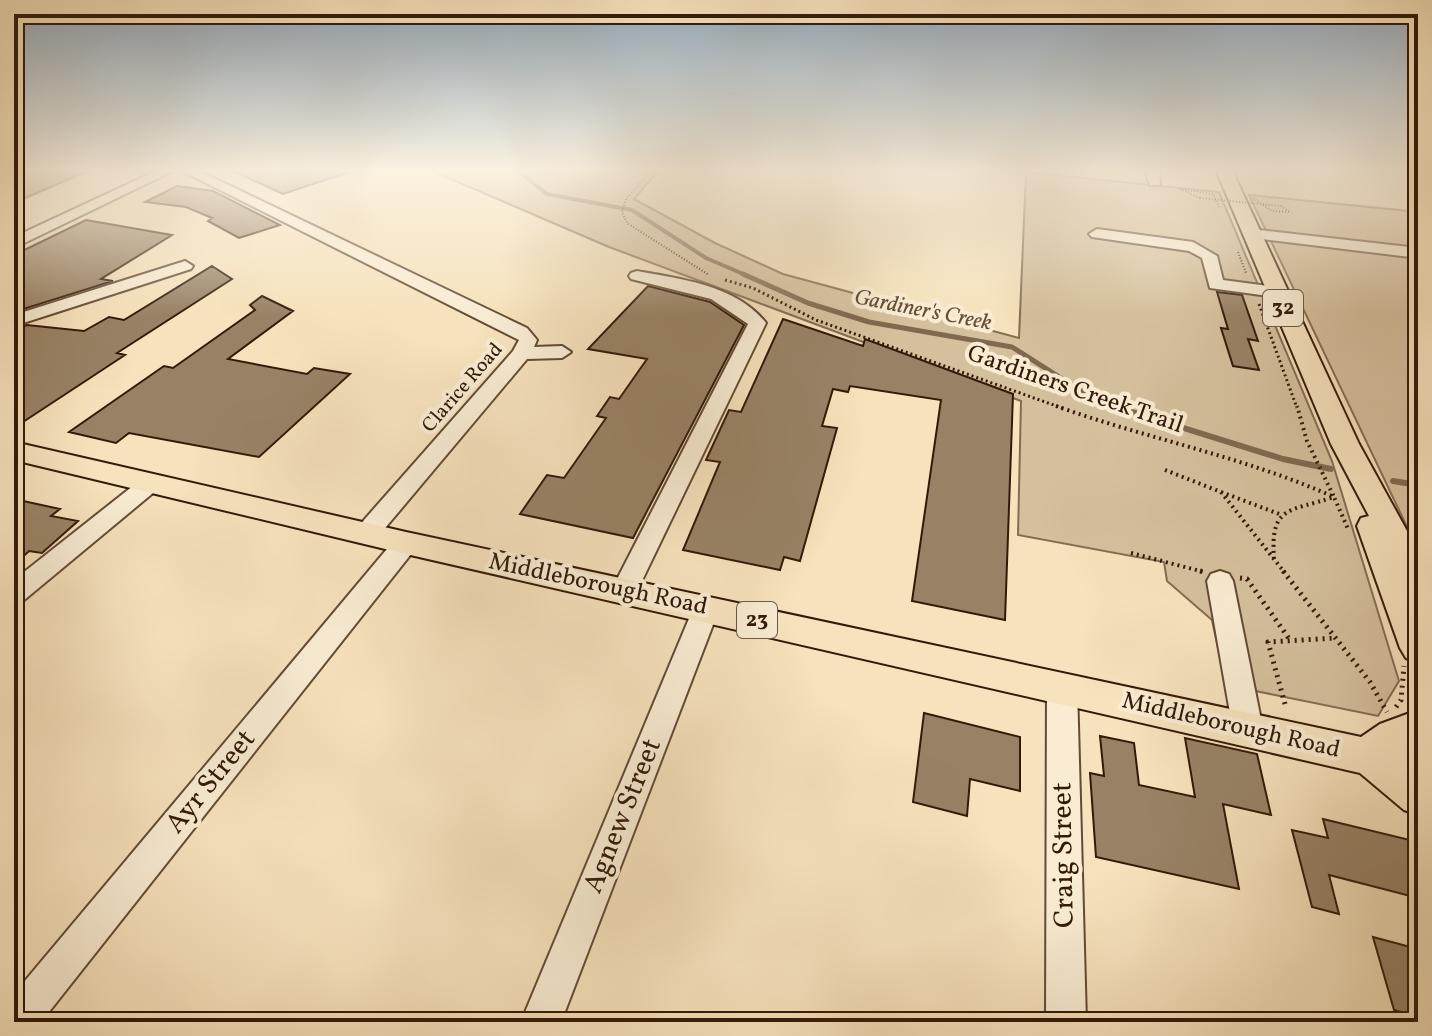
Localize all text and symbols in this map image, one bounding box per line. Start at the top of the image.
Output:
water label: Gardiner's Creek [852,282,994,340]
road number: 32 [1263,290,1303,326]
street label: Clarice Road [416,337,510,439]
street label: Gardiners Creek Trail [962,337,1188,443]
street label: Middleborough Road [485,545,711,625]
road number: 23 [737,602,777,638]
street label: Middleborough Road [1119,684,1343,768]
street label: Ayr Street [157,722,265,842]
street label: Agnew Street [574,733,672,899]
street label: Craig Street [1043,782,1085,928]

